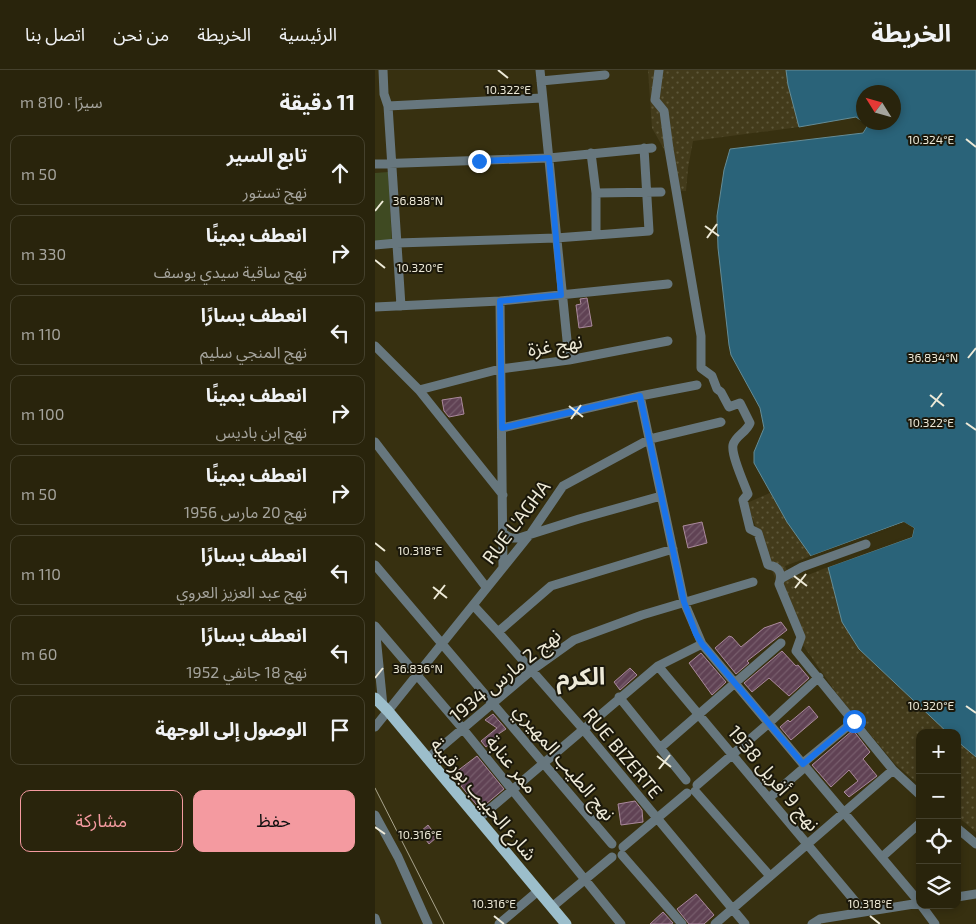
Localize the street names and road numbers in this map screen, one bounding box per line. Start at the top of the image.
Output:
street label: نهج غزة [526,329,585,364]
street label: RUE L'AGHA [477,475,555,568]
street label: نهج 2 مارس 1934 [445,623,567,729]
street label: نهج الطيب المهيري [506,699,621,828]
street label: RUE BIZERTE [579,703,668,802]
street label: نهج 9 أفريل 1938 [721,720,825,838]
street label: ممر عنابة [481,730,543,798]
street label: شارع الحبيب بورقيبة [424,733,542,867]

